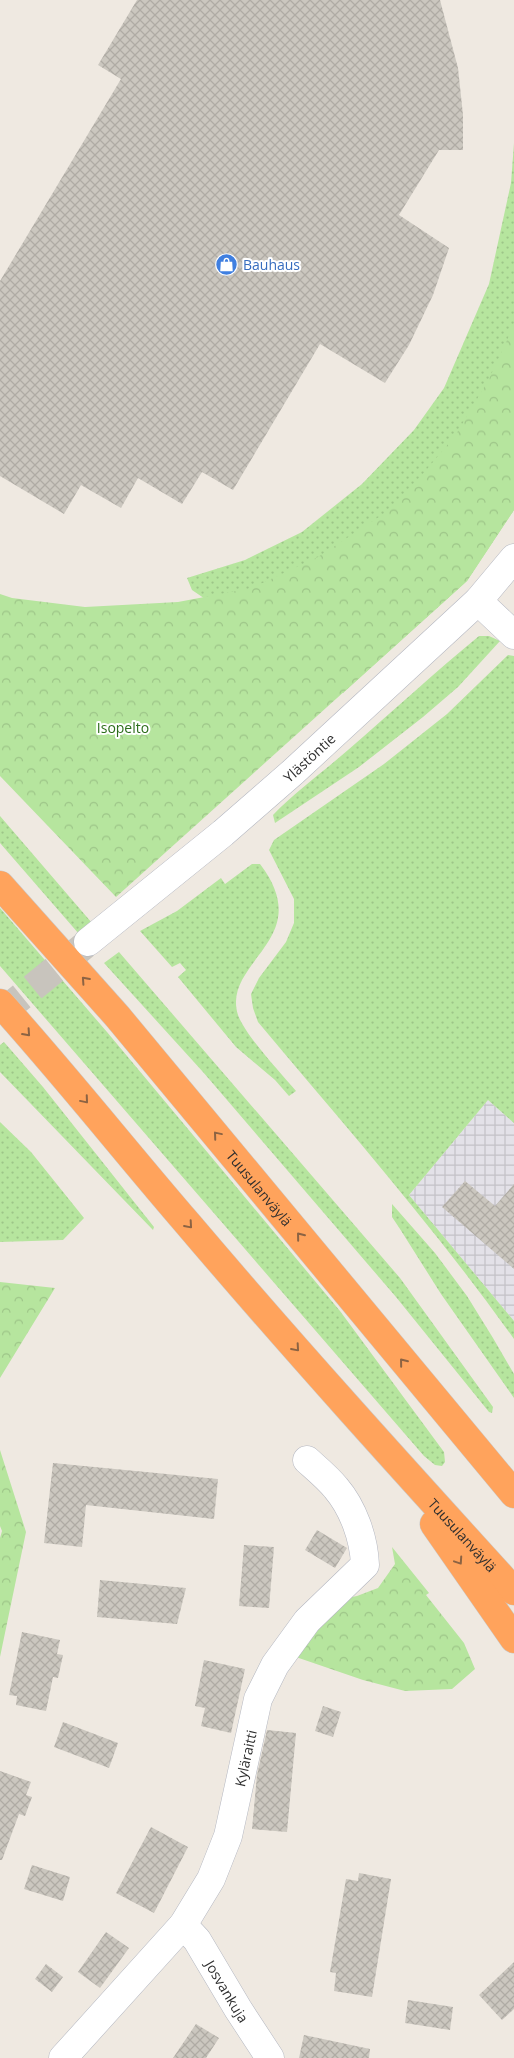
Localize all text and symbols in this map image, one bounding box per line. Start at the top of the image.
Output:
shop icon: Bauhaus [215,252,239,276]
place label: Bauhaus [243,255,300,274]
park label: Isopelto [97,718,149,737]
street label: Ylästöntie [279,728,339,786]
one-way arrow [82,976,91,985]
one-way arrow [21,1028,30,1037]
one-way arrow [79,1095,88,1104]
one-way arrow [213,1132,222,1141]
street label: Tuusulanväylä [223,1146,297,1230]
one-way arrow [183,1220,192,1229]
one-way arrow [297,1233,305,1242]
one-way arrow [290,1342,299,1351]
one-way arrow [400,1358,409,1367]
street label: Tuusulanväylä [425,1494,501,1576]
one-way arrow [453,1555,462,1565]
street label: Kyläraitti [230,1728,260,1788]
street label: Josvankuja [200,1955,254,2026]

